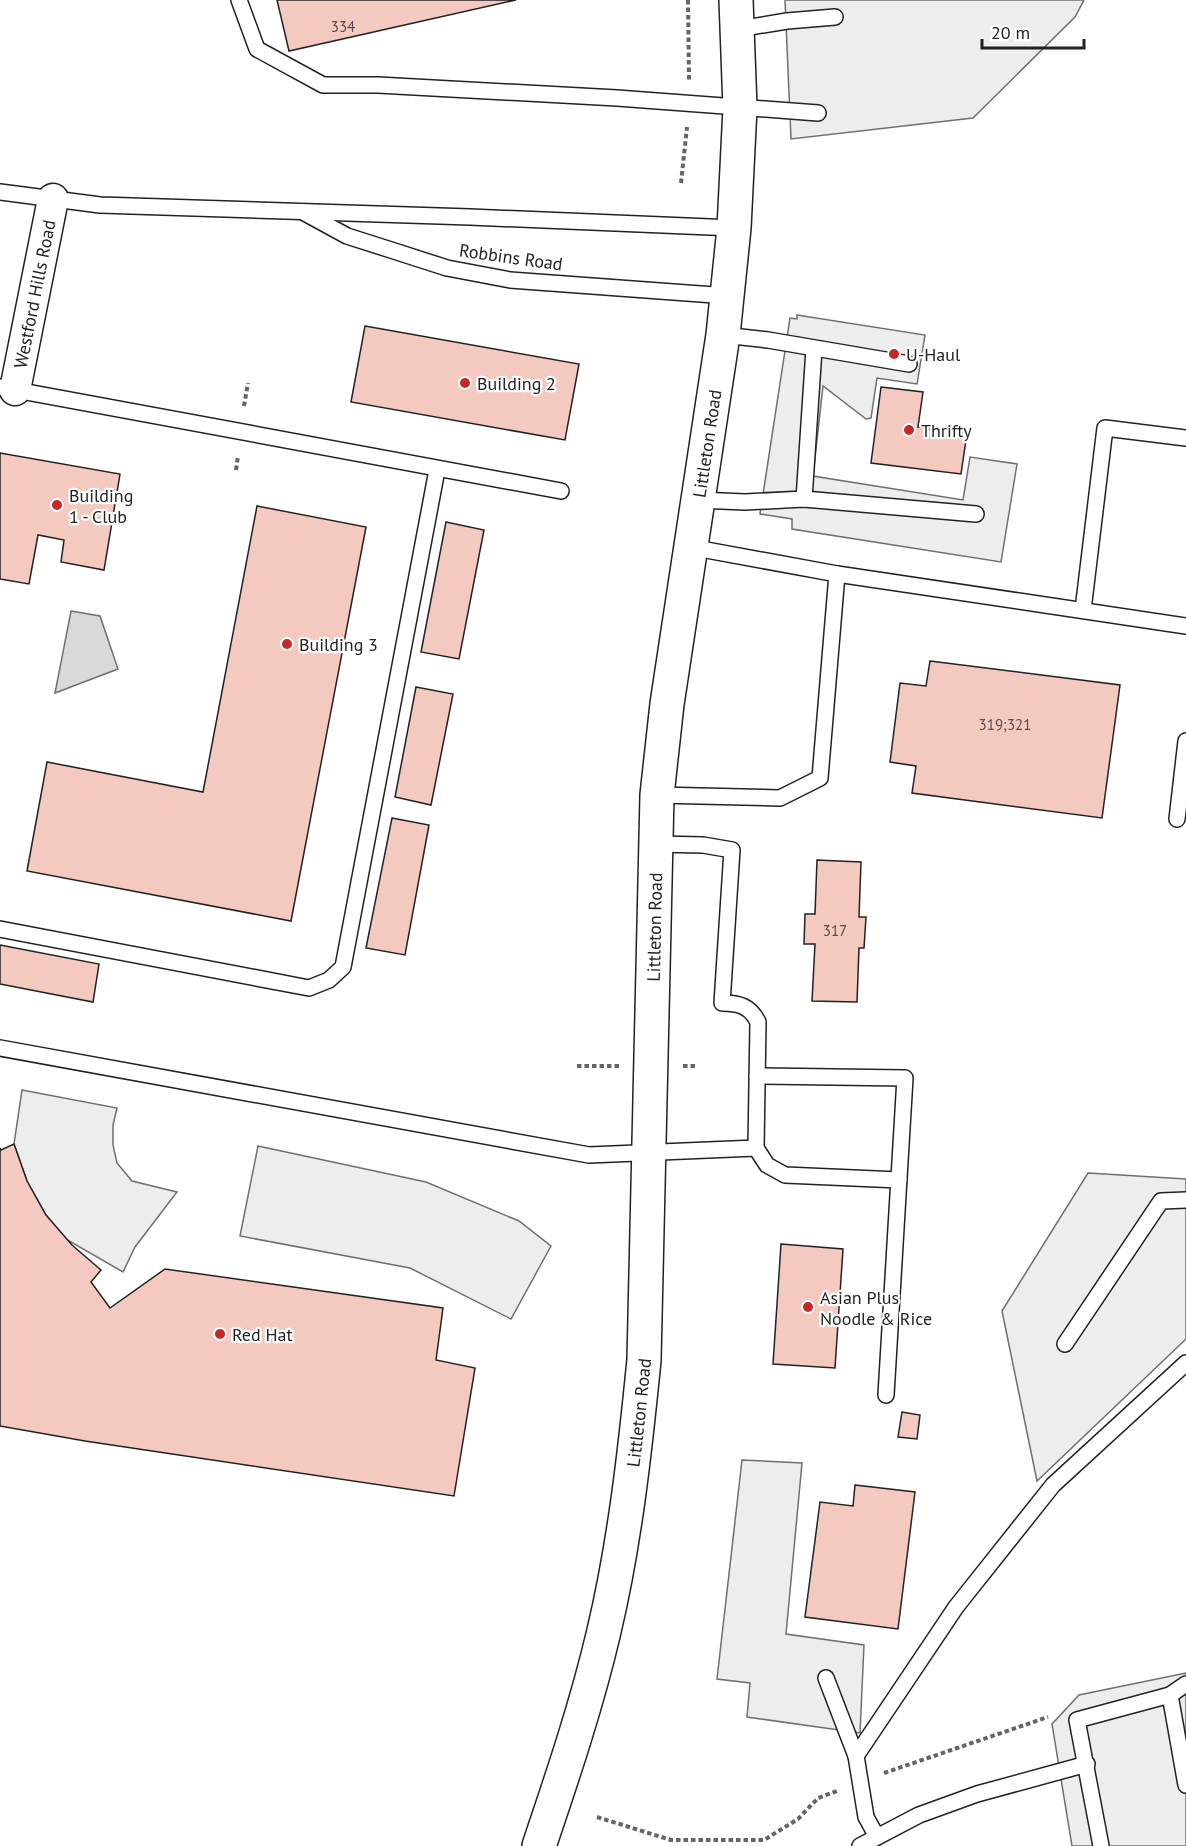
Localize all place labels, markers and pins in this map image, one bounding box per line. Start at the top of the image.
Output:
place label: U-Haul [906,343,961,366]
marker: U-Haul [887,347,901,361]
place label: Building 2 [477,372,556,395]
marker: Building 2 [458,376,472,390]
place label: Thrifty [921,419,972,442]
marker: Thrifty [902,423,916,437]
place label: Building 1 - Club [69,484,133,528]
marker: Building 1 - Club [50,498,64,512]
place label: Building 3 [299,633,378,656]
marker: Building 3 [280,637,294,651]
place label: Asian Plus Noodle & Rice [820,1286,932,1330]
marker: Asian Plus Noodle & Rice [801,1300,815,1314]
place label: Red Hat [232,1323,293,1346]
marker: Red Hat [213,1327,227,1341]

